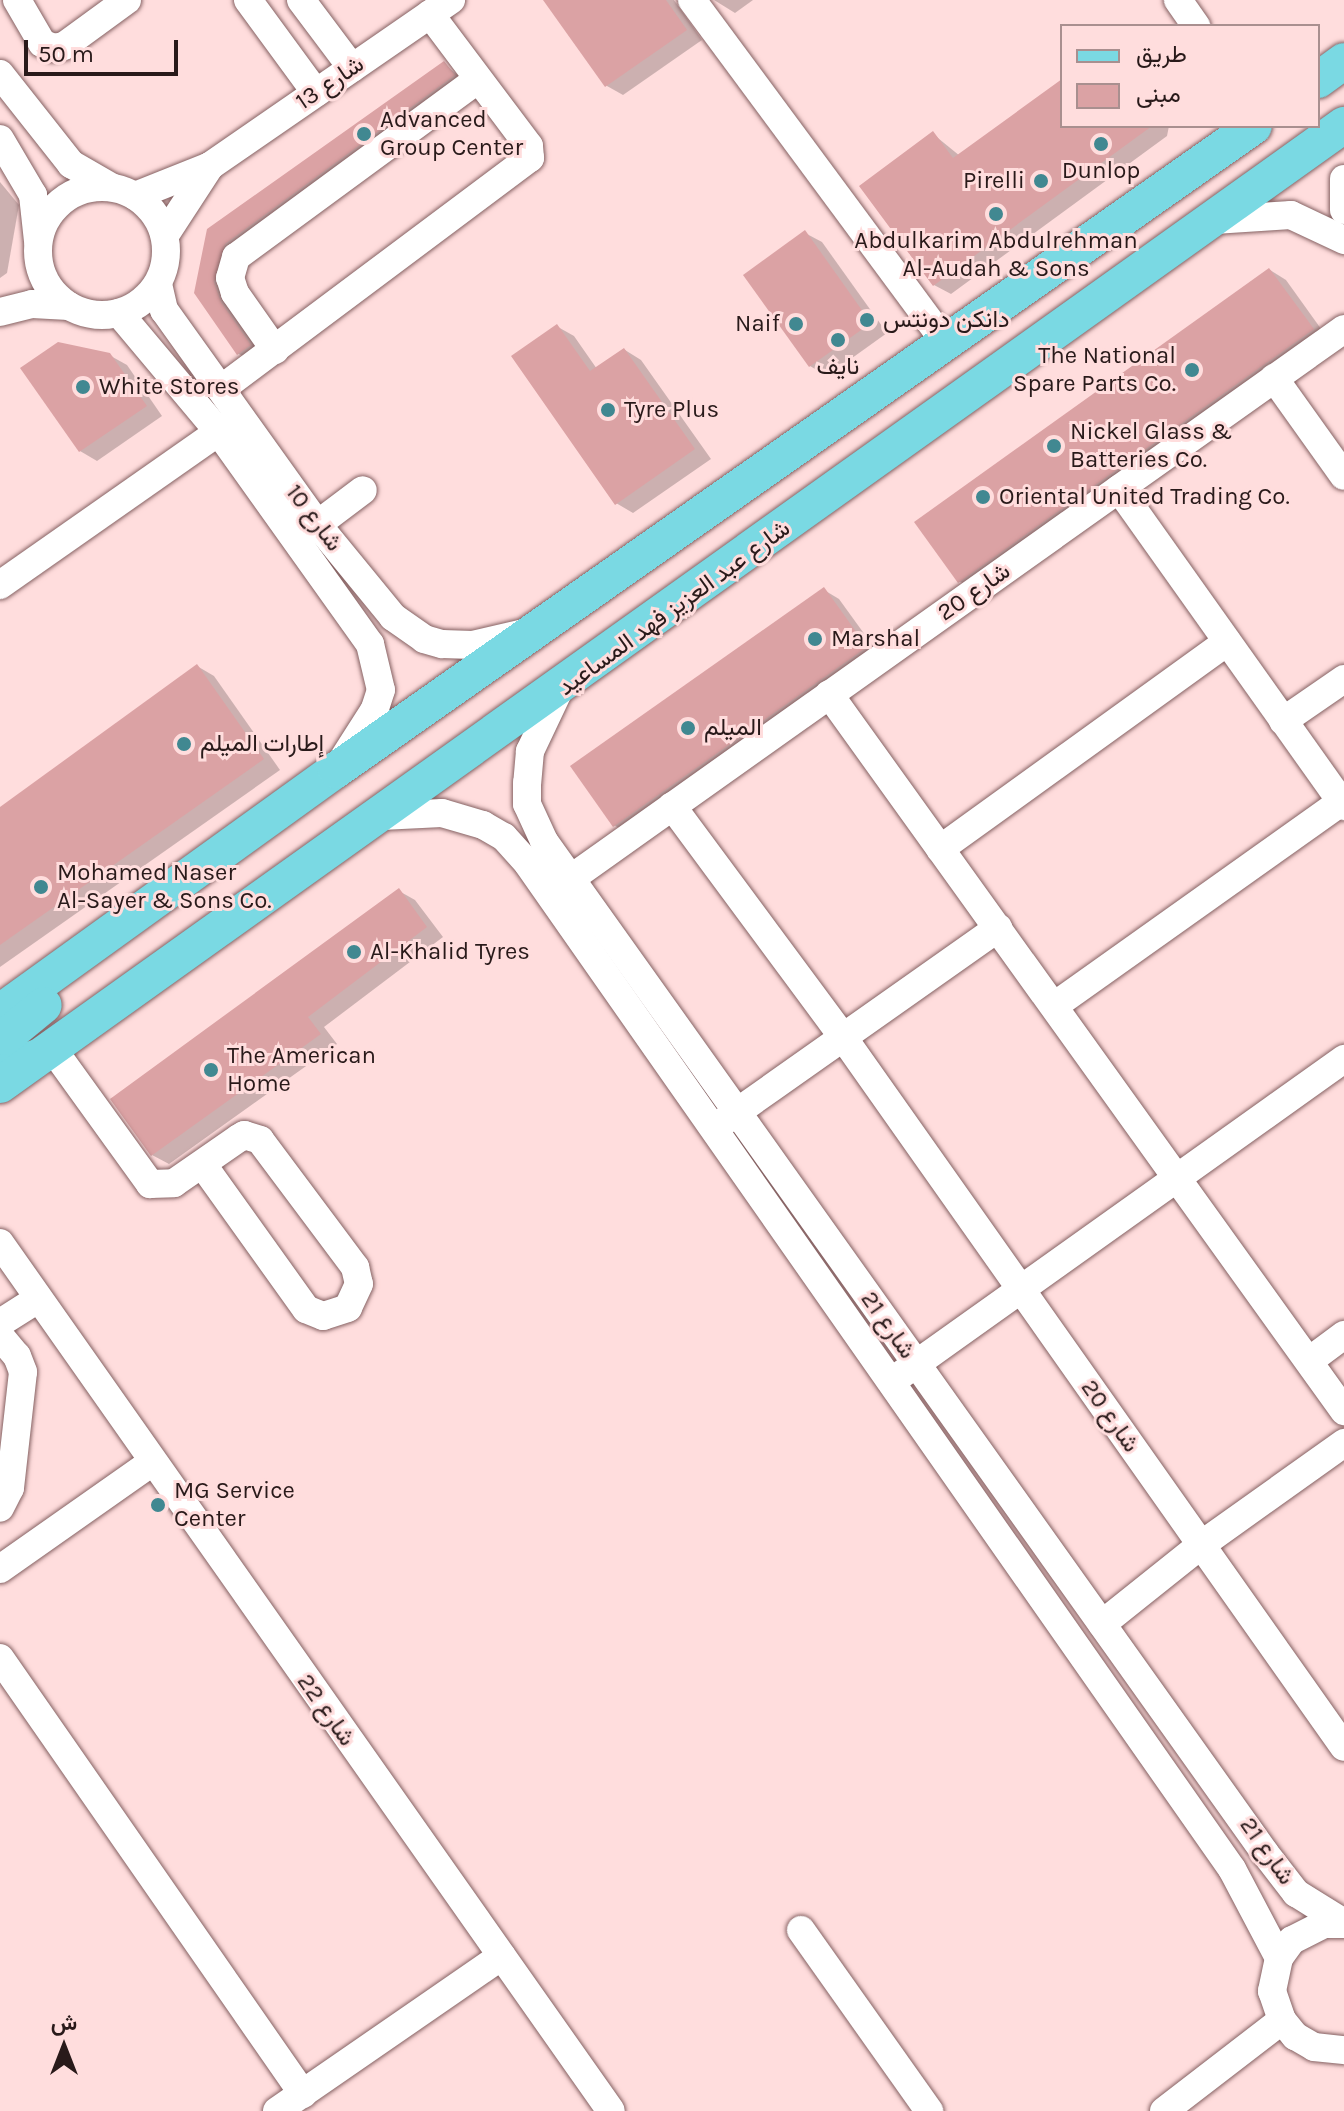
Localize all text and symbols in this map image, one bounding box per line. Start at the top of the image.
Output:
scale bar [28,24,182,74]
legend [1060,24,1320,128]
text: 50 m [38,40,94,68]
text: طريق [1136,40,1187,68]
street label: شارع 13 [290,50,370,116]
text: مبنى [1136,80,1181,108]
place label: Advanced Group Center [380,106,523,162]
marker: Advanced Group Center [355,125,373,143]
marker: Dunlop [1092,135,1110,153]
place label: Dunlop [1062,157,1140,185]
place label: Pirelli [963,167,1025,195]
marker: Pirelli [1032,172,1050,190]
marker: Abdulkarim Abdulrehman Al-Audah & Sons [987,205,1005,223]
place label: Abdulkarim Abdulrehman Al-Audah & Sons [854,227,1138,283]
place label: دانكن دونتس [883,306,1009,334]
place label: Naif [735,310,780,338]
marker: دانكن دونتس [858,311,876,329]
marker: Naif [787,315,805,333]
marker: نايف [829,331,847,349]
place label: The National Spare Parts Co. [1013,342,1176,398]
place label: نايف [817,353,859,381]
marker: The National Spare Parts Co. [1183,361,1201,379]
place label: White Stores [99,373,239,401]
marker: White Stores [74,378,92,396]
place label: Tyre Plus [624,396,719,424]
marker: Tyre Plus [599,401,617,419]
place label: Nickel Glass & Batteries Co. [1070,418,1232,474]
marker: Nickel Glass & Batteries Co. [1045,437,1063,455]
street label: شارع 10 [280,479,348,557]
place label: Oriental United Trading Co. [999,483,1290,511]
marker: Oriental United Trading Co. [974,488,992,506]
street label: شارع عبد العزيز فهد المساعيد [552,514,796,702]
street label: شارع 20 [932,557,1016,627]
place label: Marshal [831,625,920,653]
marker: Marshal [806,630,824,648]
place label: الميلم [704,714,762,742]
marker: الميلم [679,719,697,737]
place label: إطارات الميلم [200,730,324,758]
marker: إطارات الميلم [175,735,193,753]
place label: Mohamed Naser Al-Sayer & Sons Co. [57,859,272,915]
marker: Mohamed Naser Al-Sayer & Sons Co. [32,878,50,896]
place label: Al-Khalid Tyres [370,938,530,966]
marker: Al-Khalid Tyres [345,943,363,961]
place label: The American Home [227,1042,376,1098]
marker: The American Home [202,1061,220,1079]
street label: شارع 21 [854,1286,922,1364]
street label: شارع 20 [1075,1374,1145,1458]
place label: MG Service Center [174,1477,295,1533]
marker: MG Service Center [149,1496,167,1514]
street label: شارع 22 [291,1668,361,1752]
street label: شارع 21 [1233,1812,1301,1890]
north arrow [24,2007,104,2087]
text: ش [51,2010,77,2036]

